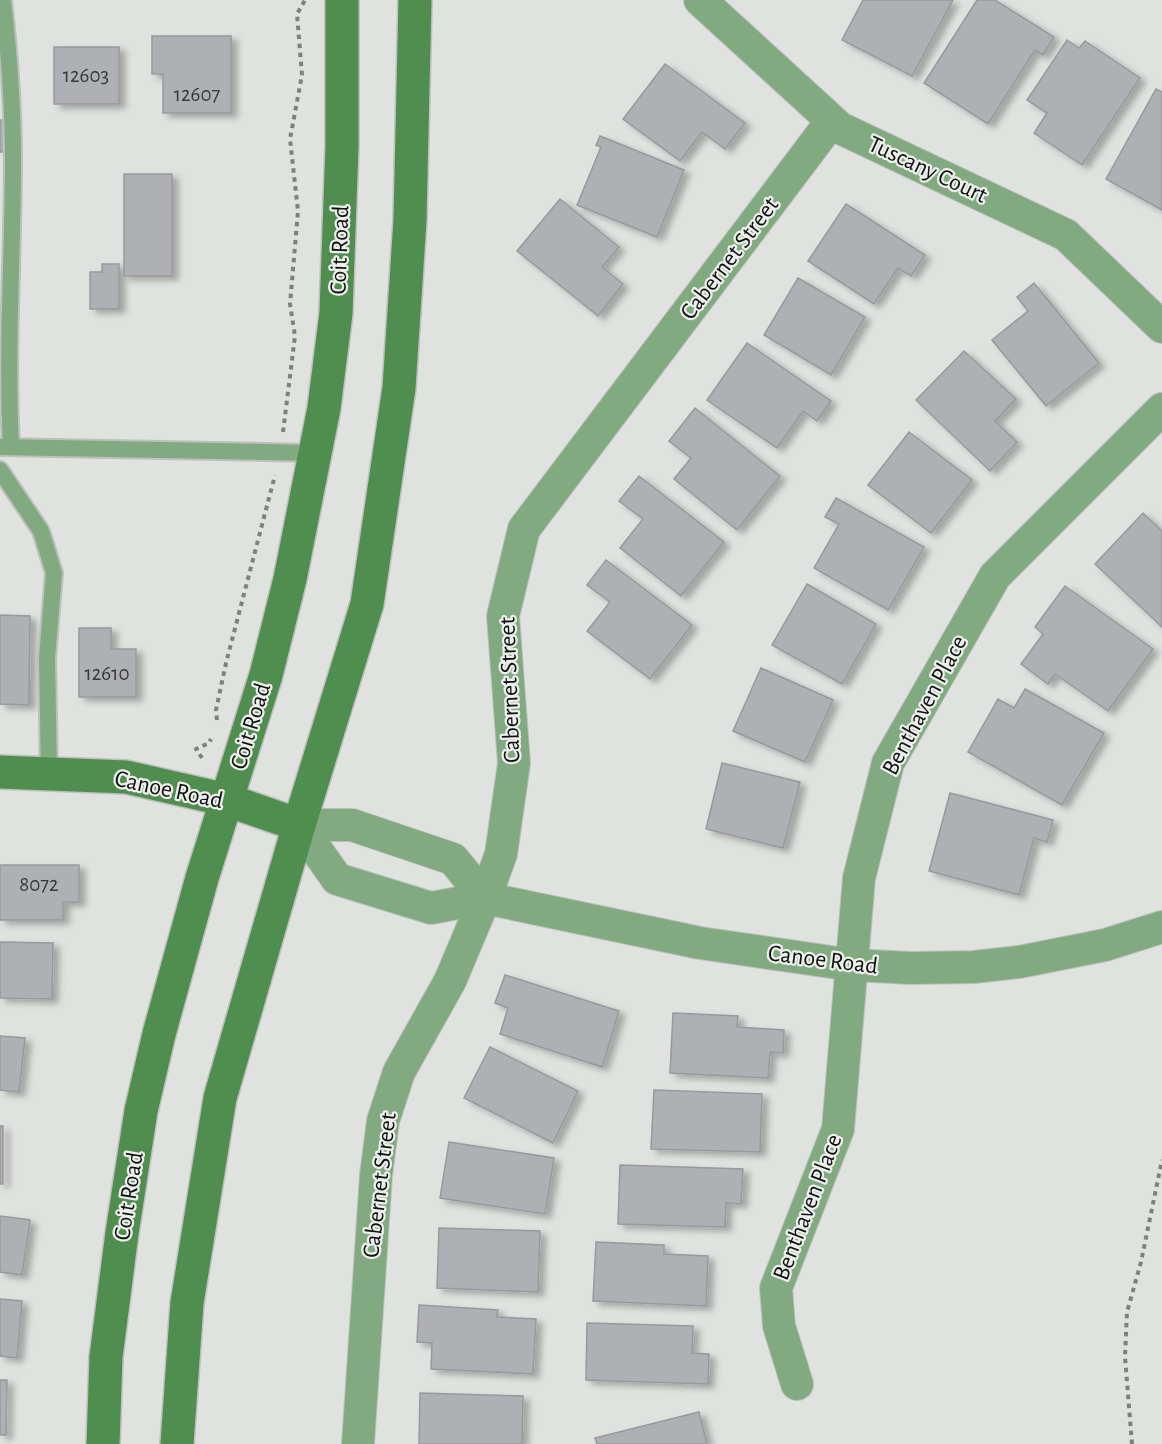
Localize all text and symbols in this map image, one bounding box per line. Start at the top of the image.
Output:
house number: 12603 [63,65,109,86]
house number: 12607 [174,84,220,105]
street label: Tuscany Court [864,132,991,208]
street label: Cabernet Street [676,193,784,324]
street label: Coit Road [326,205,354,295]
street label: Cabernet Street [495,616,525,763]
street label: Benthaven Place [878,632,972,779]
house number: 12610 [85,663,129,684]
street label: Coit Road [226,680,275,772]
street label: Canoe Road [112,767,225,813]
house number: 8072 [19,874,59,895]
street label: Canoe Road [767,941,879,979]
street label: Cabernet Street [359,1111,401,1259]
street label: Benthaven Place [769,1131,847,1284]
street label: Coit Road [110,1150,148,1242]

